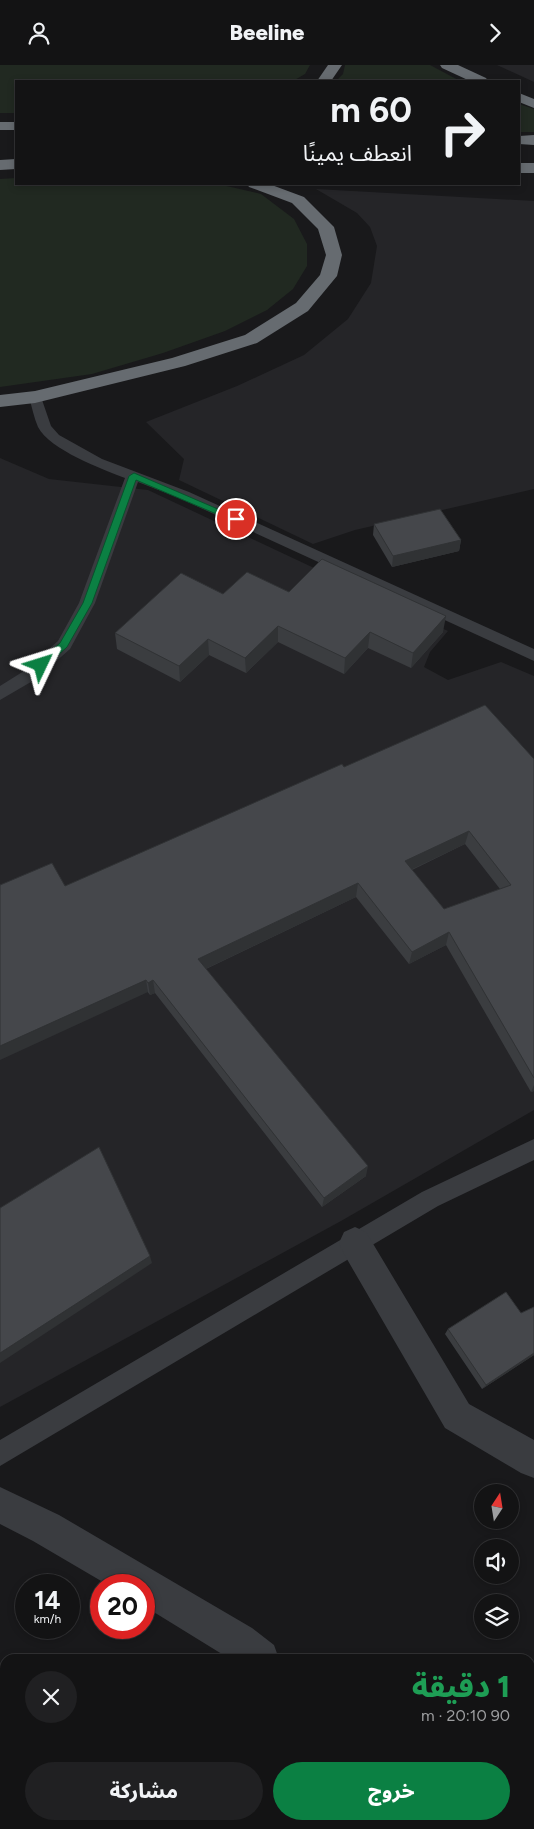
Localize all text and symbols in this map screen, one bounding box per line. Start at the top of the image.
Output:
icon: person [25,19,53,47]
text: Beeline [230,19,304,46]
icon: forward [481,19,509,47]
text: 60 m [330,89,412,131]
icon: right [430,100,495,165]
text: انعطف يمينًا [303,140,412,167]
pin [215,498,257,540]
icon: arrive [222,505,250,533]
position arrow [14,638,66,690]
north arrow [474,1484,519,1529]
map controls [474,1484,519,1639]
button: sound [474,1539,519,1584]
speed limit sign: 20 [90,1574,155,1639]
text: 14 [34,1585,61,1615]
button: layers [474,1594,519,1639]
text: km/h [34,1612,61,1626]
text: 1 دقيقة [412,1668,510,1705]
button: close [25,1671,77,1723]
text: 90 m · 20:10 [421,1706,510,1725]
button: مشاركة [25,1762,263,1820]
button: خروج [273,1762,510,1820]

